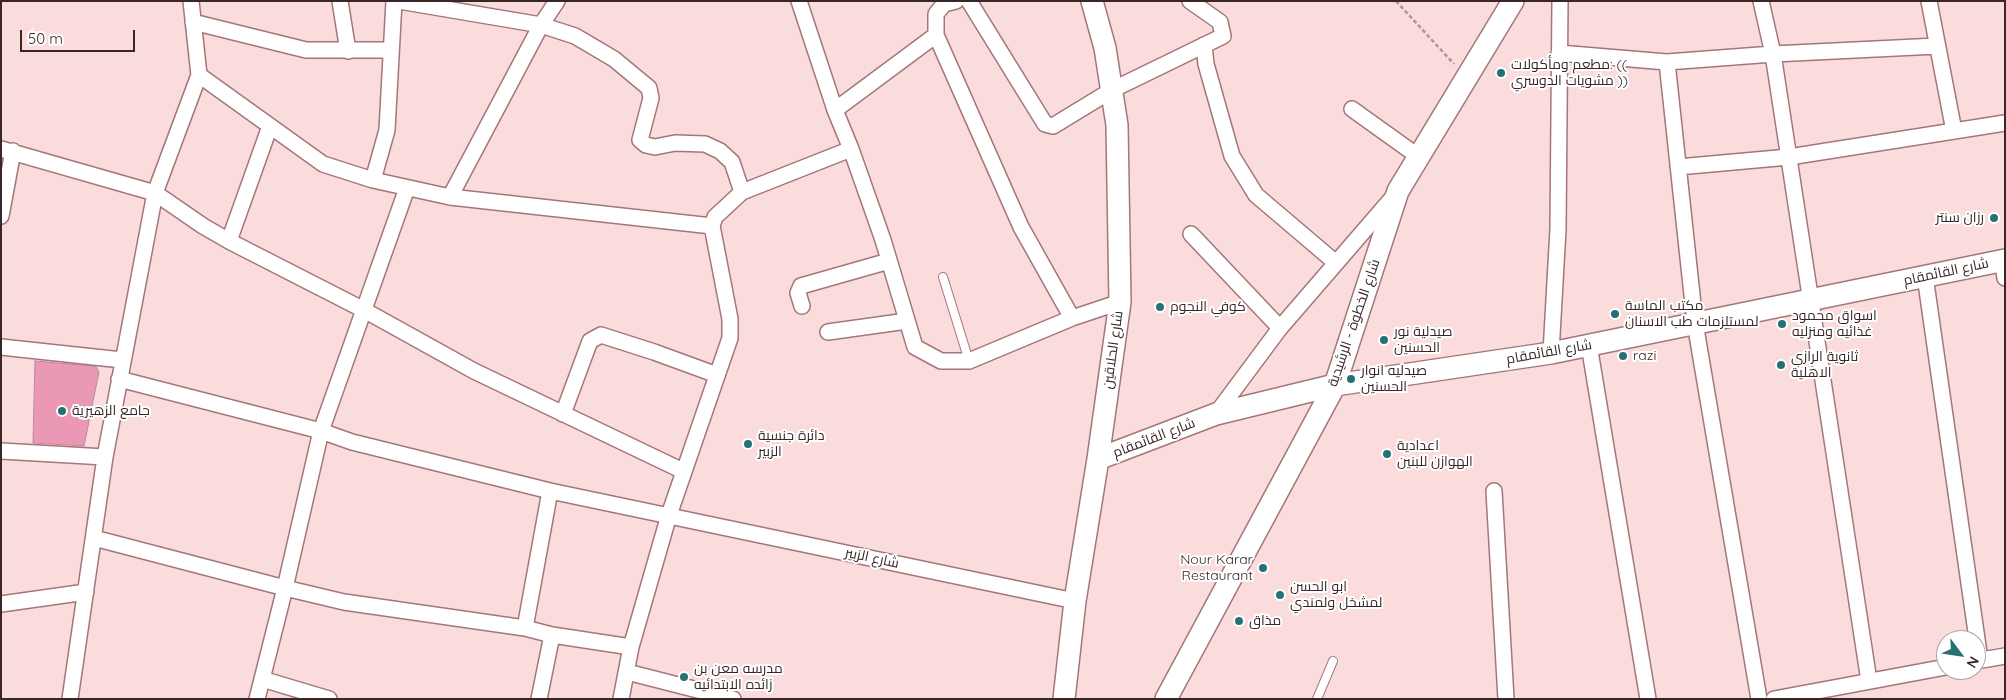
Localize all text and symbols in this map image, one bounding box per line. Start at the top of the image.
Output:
scale bar [22,20,138,52]
text: 50 m [28,29,63,48]
place label: مطعم ومأكولات: (( مشويات الدوسري )) [1511,57,1628,90]
marker: مطعم ومأكولات: (( مشويات الدوسري )) [1495,67,1507,79]
place label: رزان سنتر [1936,210,1984,226]
marker: رزان سنتر [1988,212,2000,224]
street label: شارع القائمقام [1902,255,1990,289]
street label: شارع الخطوة - الرشيدية [1324,257,1384,389]
place label: مكتب الماسة لمستلزمات طب الاسنان [1625,298,1759,331]
place label: كوفي النجوم [1170,299,1246,315]
marker: كوفي النجوم [1154,301,1166,313]
marker: مكتب الماسة لمستلزمات طب الاسنان [1609,308,1621,320]
place label: اسواق محمود غذائيه ومنزليه [1792,308,1877,341]
street label: شارع الحلاقين [1099,310,1127,390]
marker: اسواق محمود غذائيه ومنزليه [1776,318,1788,330]
place label: صيدلية نور الحسنين [1394,324,1452,357]
marker: صيدلية نور الحسنين [1378,334,1390,346]
street label: شارع القائمقام [1505,336,1593,368]
place label: razi [1633,348,1656,364]
place label: ثانوية الرازي الاهلية [1791,349,1858,382]
marker: razi [1617,350,1629,362]
marker: ثانوية الرازي الاهلية [1775,359,1787,371]
place label: صيدليه انوار الحسنين [1361,363,1427,396]
marker: صيدليه انوار الحسنين [1345,373,1357,385]
place label: جامع الزهيرية [72,403,150,419]
marker: جامع الزهيرية [56,405,68,417]
street label: شارع القائمقام [1111,415,1197,461]
place label: دائرة جنسية الزبير [758,428,825,461]
marker: دائرة جنسية الزبير [742,438,754,450]
place label: اعدادية الهوازن للبنين [1397,438,1473,471]
marker: اعدادية الهوازن للبنين [1381,448,1393,460]
street label: شارع الزبير [843,544,901,572]
place label: Nour Karar Restaurant [1180,552,1253,584]
marker: Nour Karar Restaurant [1257,562,1269,574]
place label: ابو الحسن لمشخل ولمندي [1290,579,1382,612]
marker: ابو الحسن لمشخل ولمندي [1274,589,1286,601]
place label: مذاق [1249,613,1281,629]
marker: مذاق [1233,615,1245,627]
north arrow [1936,630,1986,680]
text: N [1963,653,1983,671]
place label: مدرسه معن بن زائده الابتدائيه [694,661,783,694]
marker: مدرسه معن بن زائده الابتدائيه [678,671,690,683]

